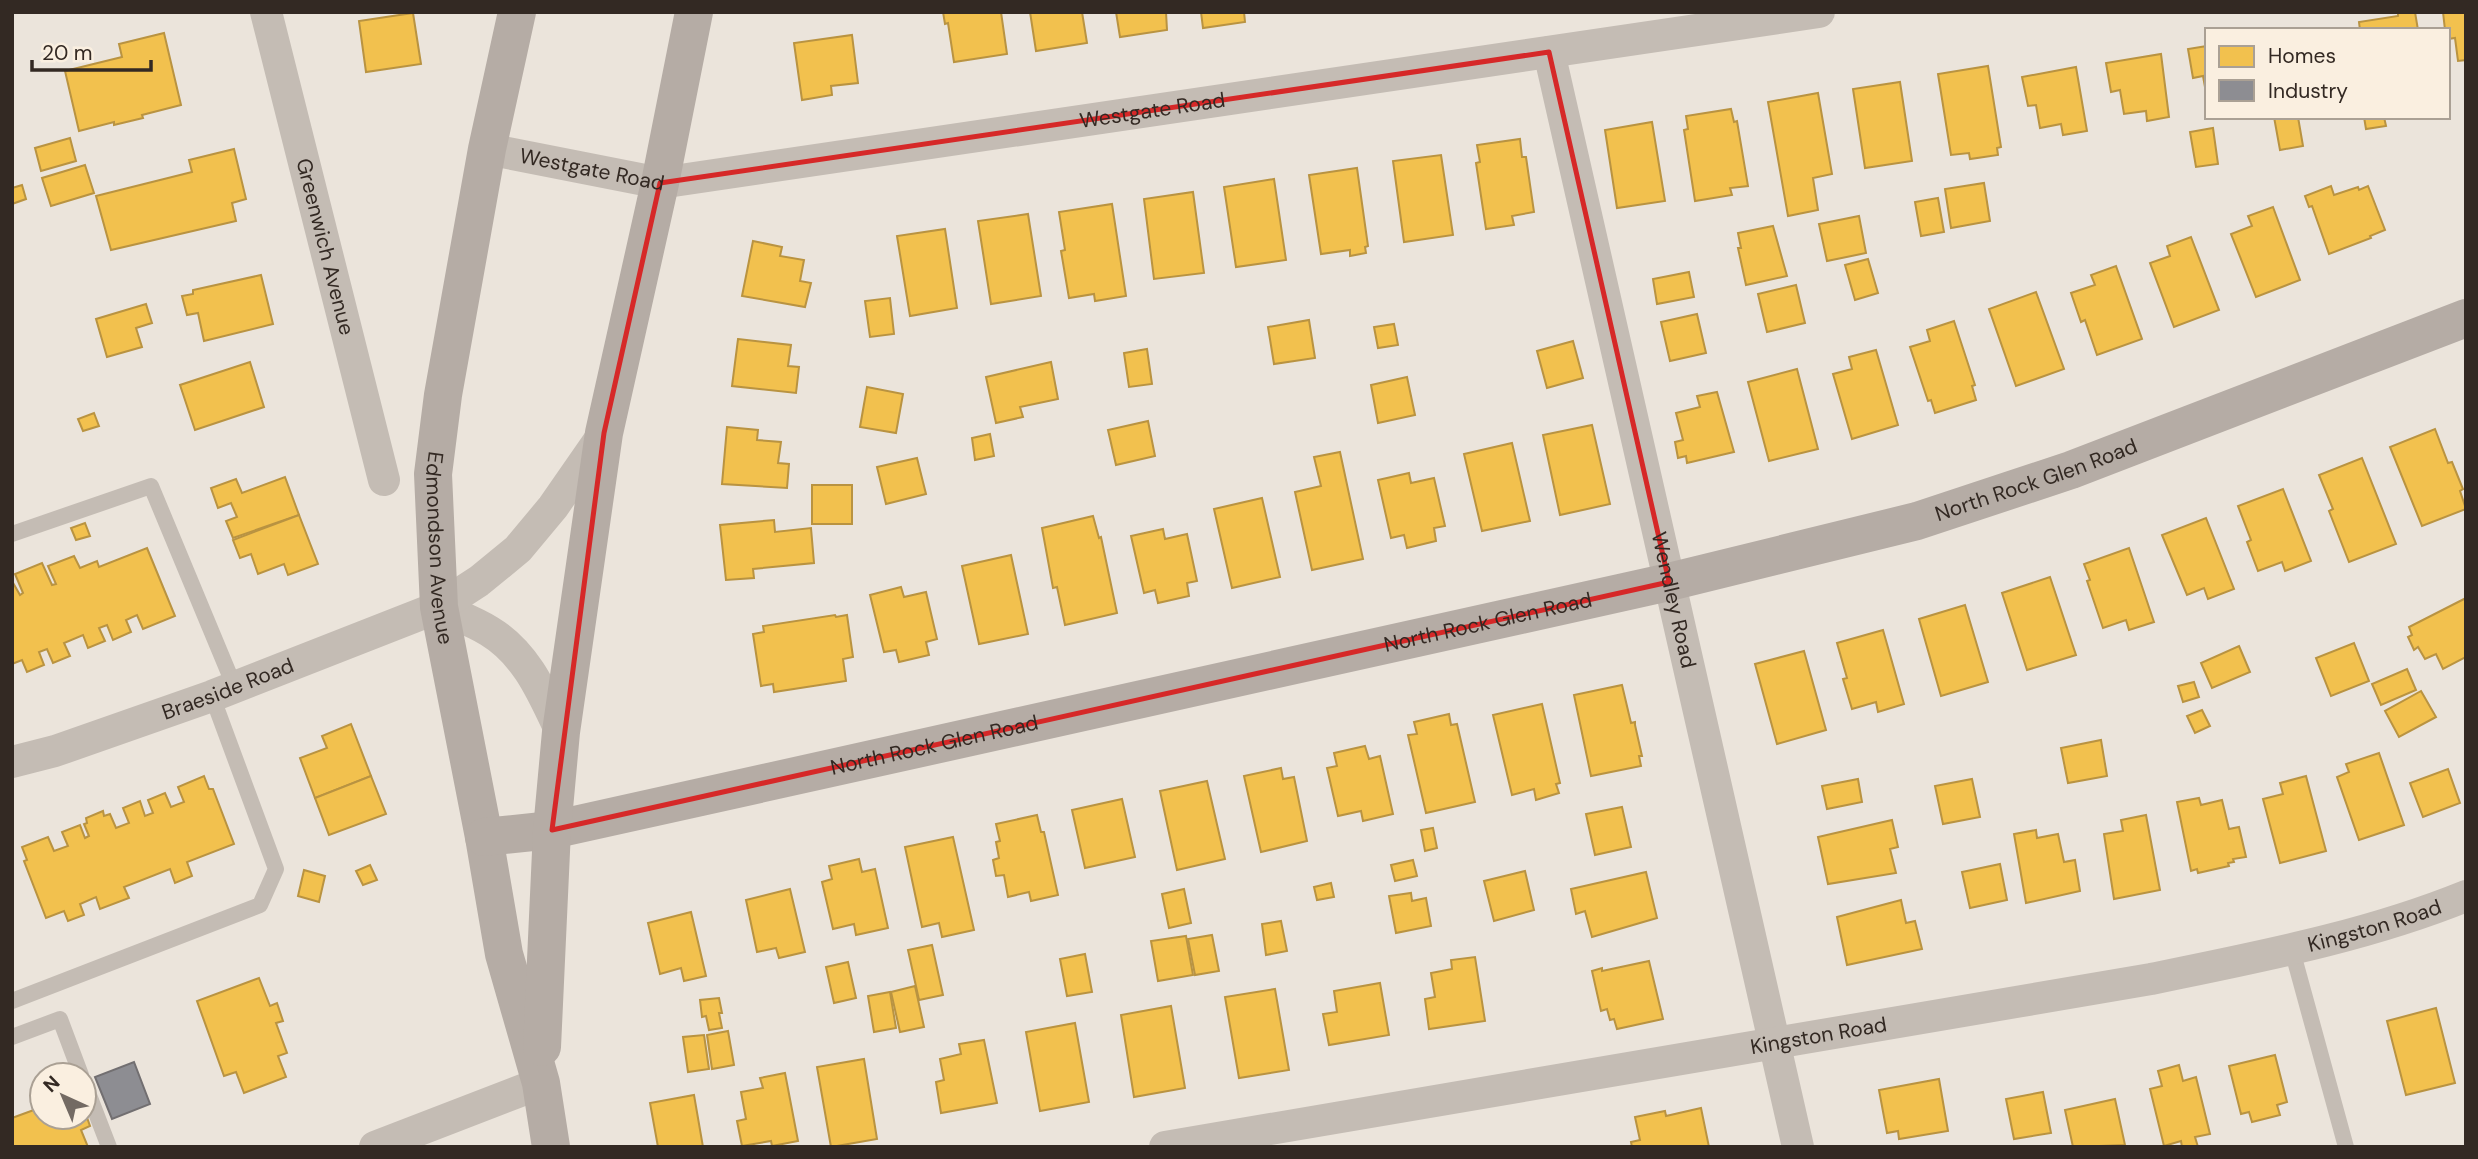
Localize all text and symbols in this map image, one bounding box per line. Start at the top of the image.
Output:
scale bar [32,28,150,72]
legend [2205,28,2450,119]
text: 20 m [42,39,93,67]
text: Homes [2268,42,2336,70]
text: Industry [2268,77,2348,105]
street label: Westgate Road [1078,86,1227,135]
street label: Westgate Road [517,142,667,198]
street label: Greenwich Avenue [289,155,361,338]
street label: North Rock Glen Road [1931,432,2141,528]
street label: Edmondson Avenue [419,450,460,647]
street label: Wendley Road [1645,529,1703,671]
street label: North Rock Glen Road [1381,586,1595,659]
street label: Braeside Road [158,651,298,726]
street label: North Rock Glen Road [828,708,1041,782]
street label: Kingston Road [2305,893,2445,959]
street label: Kingston Road [1748,1010,1889,1061]
north arrow [28,1061,98,1131]
text: N [38,1070,65,1098]

